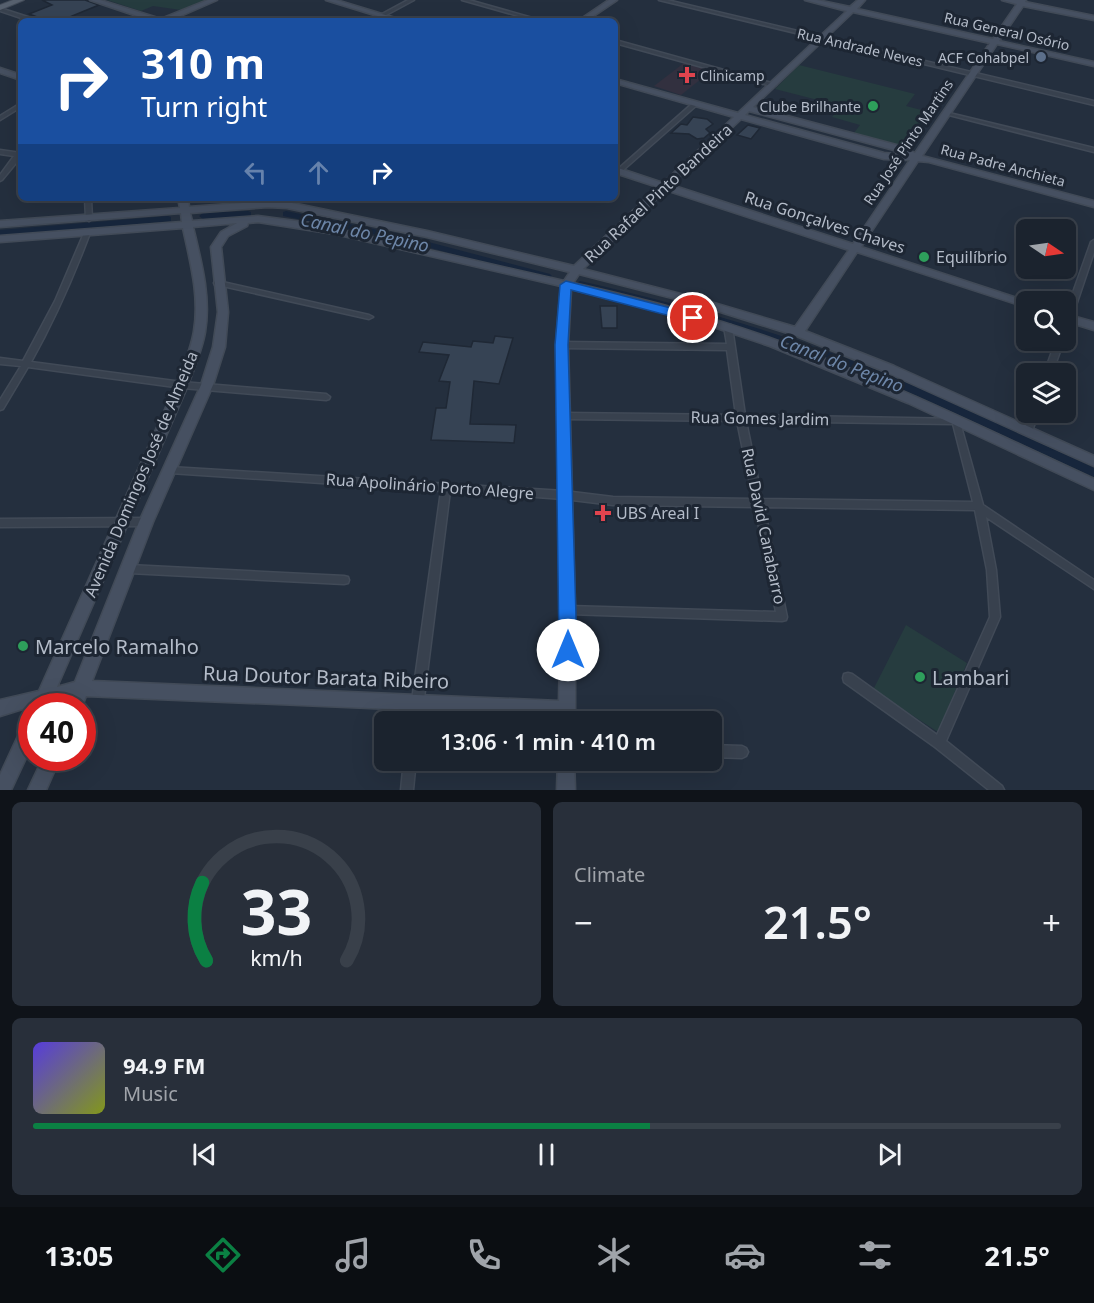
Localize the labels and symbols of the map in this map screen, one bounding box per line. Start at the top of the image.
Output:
street label: Rua General Osório [942,7,1072,55]
street label: Rua Andrade Neves [795,23,925,71]
place label: ACF Cohabpel [938,48,1029,67]
marker: ACF Cohabpel [1034,50,1048,64]
marker: Clinicamp [678,66,696,84]
place label: Clinicamp [700,66,765,85]
street label: Rua José Pinto Martins [859,75,957,209]
place label: Clube Brilhante [760,97,861,116]
marker: Clube Brilhante [866,99,880,113]
street label: Rua Rafael Pinto Bandeira [579,119,737,267]
street label: Rua Padre Anchieta [939,139,1067,191]
street label: Rua Gonçalves Chaves [742,186,908,258]
water label: Canal do Pepino [299,207,431,257]
north arrow [1016,219,1076,279]
place label: Equilíbrio [936,246,1007,268]
marker: Equilíbrio [917,250,931,264]
pin [667,292,718,343]
water label: Canal do Pepino [777,328,907,398]
street label: Avenida Domingos José de Almeida [79,348,203,600]
street label: Rua Gomes Jardim [690,406,830,430]
street label: Rua David Canabarro [737,446,791,606]
street label: Rua Apolinário Porto Alegre [325,468,535,504]
place label: UBS Areal I [616,502,699,524]
marker: UBS Areal I [594,504,612,522]
position arrow [536,618,600,682]
place label: Marcelo Ramalho [35,633,199,660]
marker: Marcelo Ramalho [16,639,30,653]
street label: Rua Doutor Barata Ribeiro [202,659,450,695]
place label: Lambari [932,664,1009,691]
marker: Lambari [913,670,927,684]
speed limit sign: 40 [18,693,96,771]

